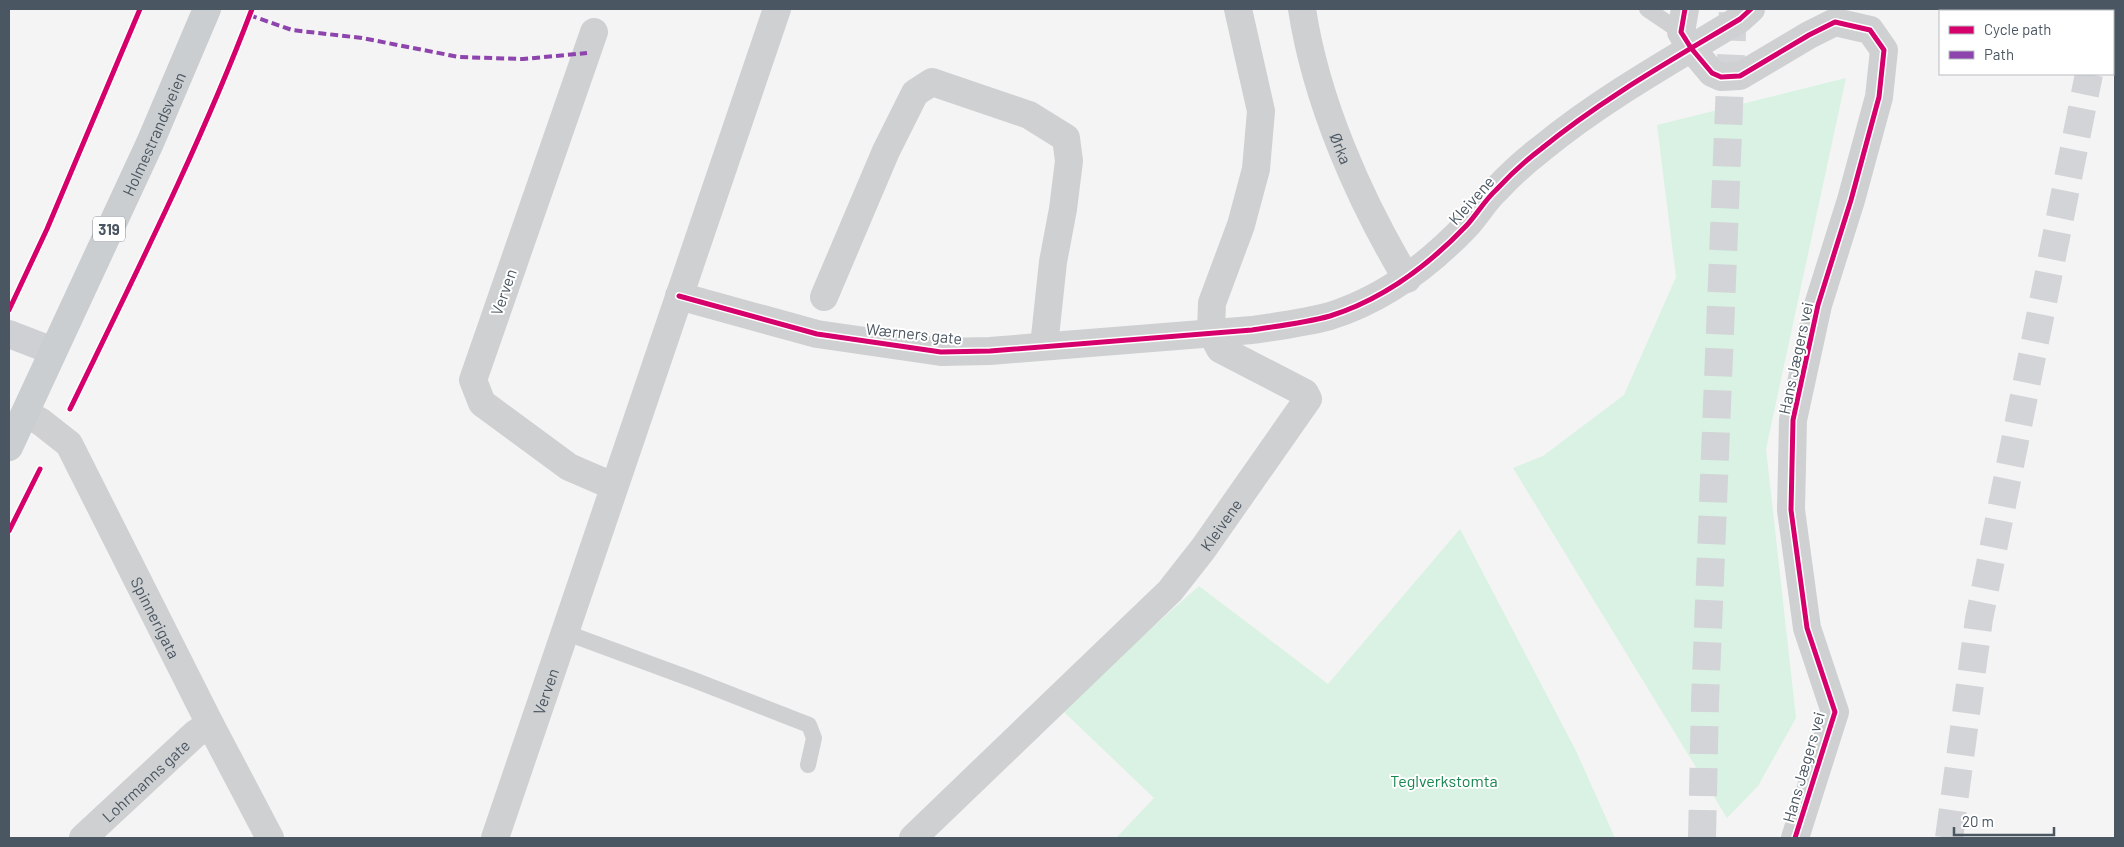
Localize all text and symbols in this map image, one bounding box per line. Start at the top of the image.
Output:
legend [1939,10,2114,75]
text: Cycle path [1984,20,2051,38]
text: Path [1984,45,2014,63]
street label: Holmestrandsveien [117,69,189,199]
street label: Ørka [1327,130,1356,167]
street label: Kleivene [1444,172,1498,228]
road number: 319 [93,216,125,242]
street label: Verven [486,266,520,318]
street label: Hans Jægers vei [1774,300,1816,416]
street label: Wærners gate [865,318,963,348]
street label: Kleivene [1196,495,1245,554]
street label: Spinnerigata [128,573,185,661]
street label: Verven [528,666,562,717]
street label: Hans Jægers vei [1778,709,1828,825]
street label: Lohrmanns gate [98,735,193,825]
park label: Teglverkstomta [1390,771,1498,790]
scale bar [1954,804,2054,836]
text: 20 m [1962,812,1994,830]

